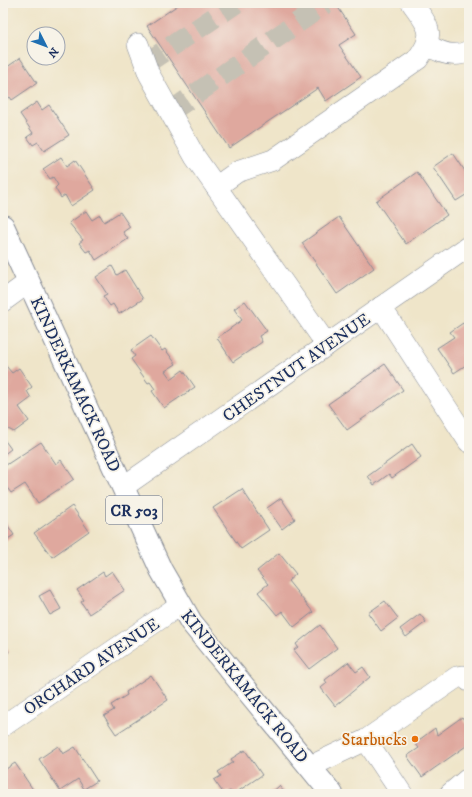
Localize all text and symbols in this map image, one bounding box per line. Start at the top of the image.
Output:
north arrow [26,26,66,66]
text: N [44,44,61,60]
street label: KINDERKAMACK ROAD [25,293,125,476]
street label: CHESTNUT AVENUE [218,309,375,427]
road number: CR 503 [106,496,162,524]
street label: KINDERKAMACK ROAD [176,605,313,768]
street label: ORCHARD AVENUE [19,613,164,721]
place label: Starbucks [341,729,407,751]
marker: Starbucks [410,734,420,744]

